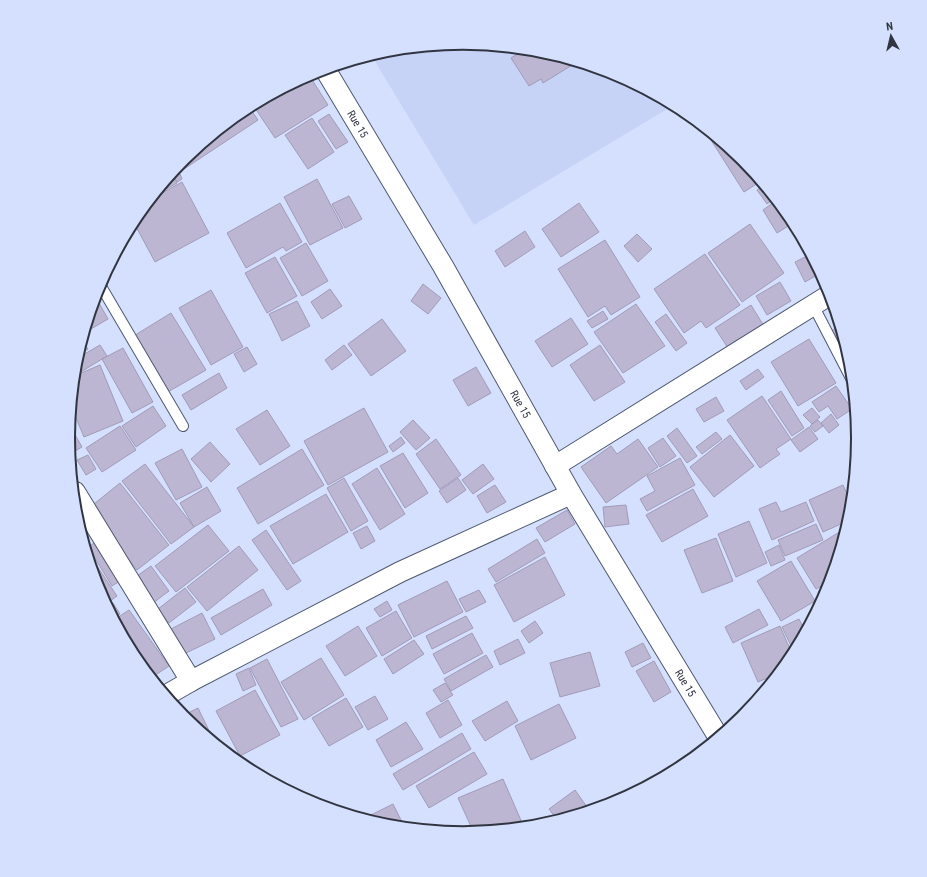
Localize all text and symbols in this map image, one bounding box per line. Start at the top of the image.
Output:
north arrow [871,16,911,56]
text: N [885,20,894,33]
street label: Rue 15 [345,108,371,140]
street label: Rue 15 [508,388,533,420]
street label: Rue 15 [672,667,699,699]

